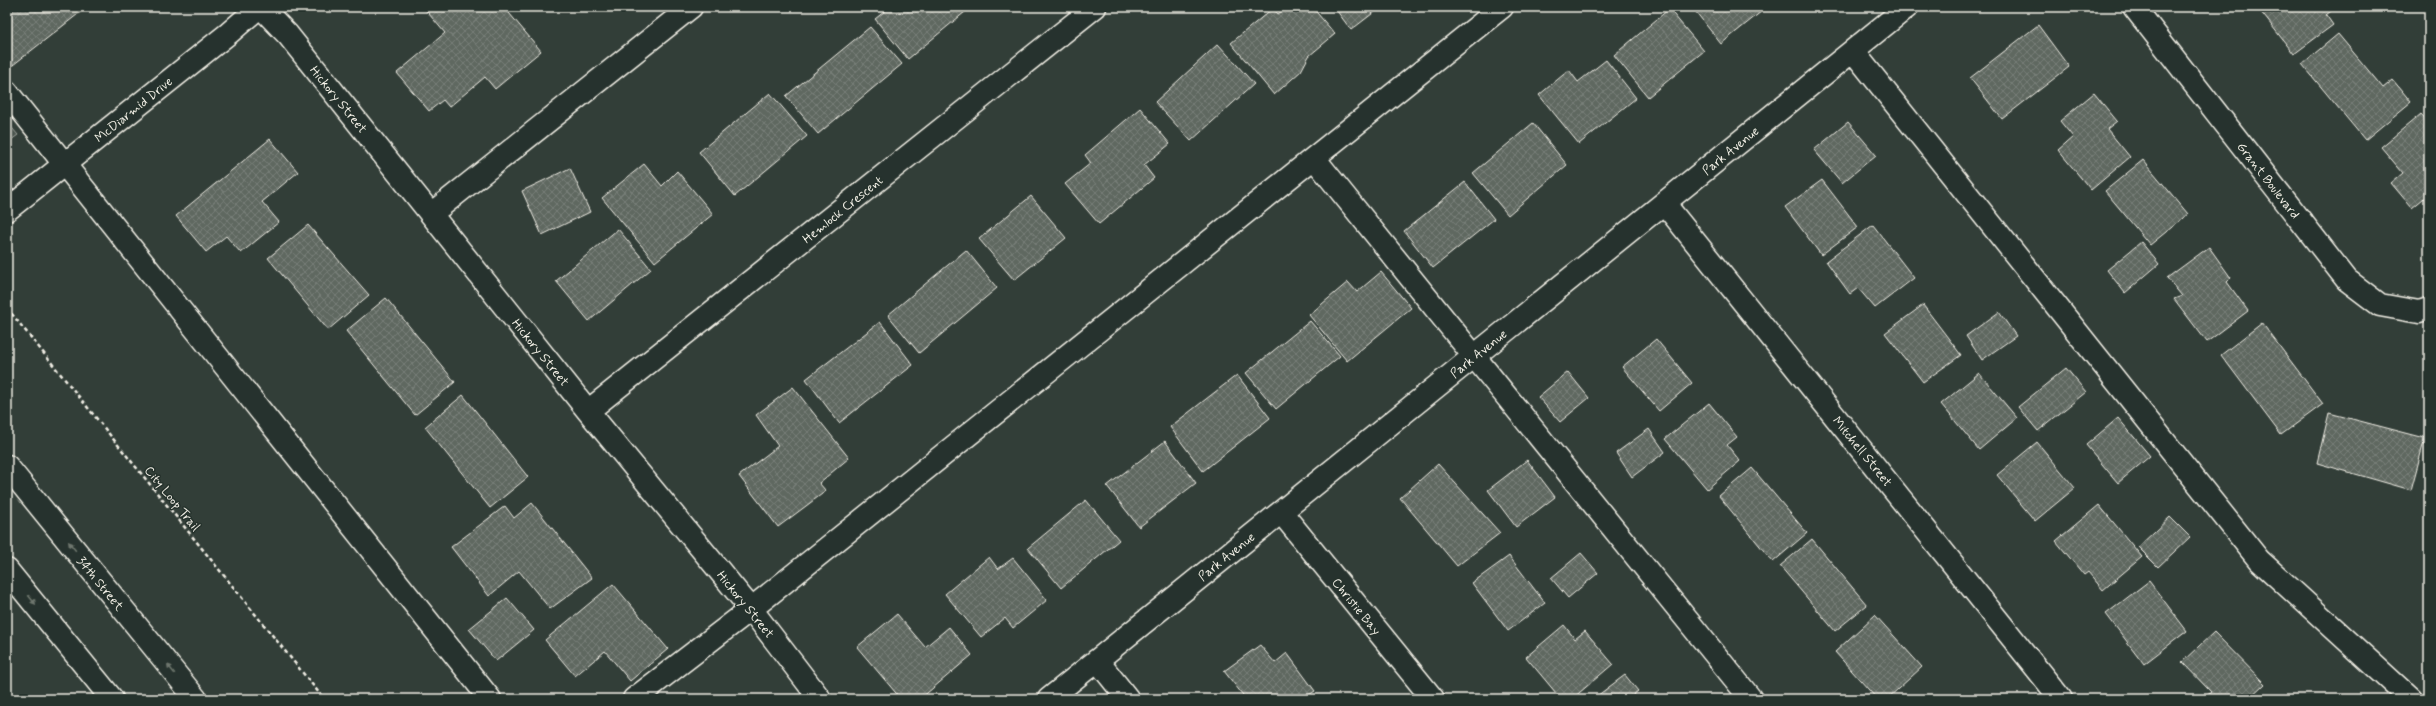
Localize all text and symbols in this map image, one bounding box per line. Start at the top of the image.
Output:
street label: Hickory Street [305,63,370,137]
street label: McDiarmid Drive [91,73,177,147]
street label: Park Avenue [1699,123,1763,179]
street label: Grant Boulevard [2233,139,2303,223]
street label: Hemlock Crescent [799,172,887,248]
street label: Hickory Street [507,316,572,390]
street label: Park Avenue [1447,326,1511,382]
street label: Mitchell Street [1828,413,1896,491]
street label: City Loop Trail [140,463,203,535]
street label: Park Avenue [1195,529,1259,585]
one-way arrow [67,541,76,551]
street label: 34th Street [73,553,127,615]
street label: Hickory Street [712,568,777,642]
street label: Christie Bay [1328,575,1384,639]
one-way arrow [27,594,36,605]
one-way arrow [167,663,175,674]

